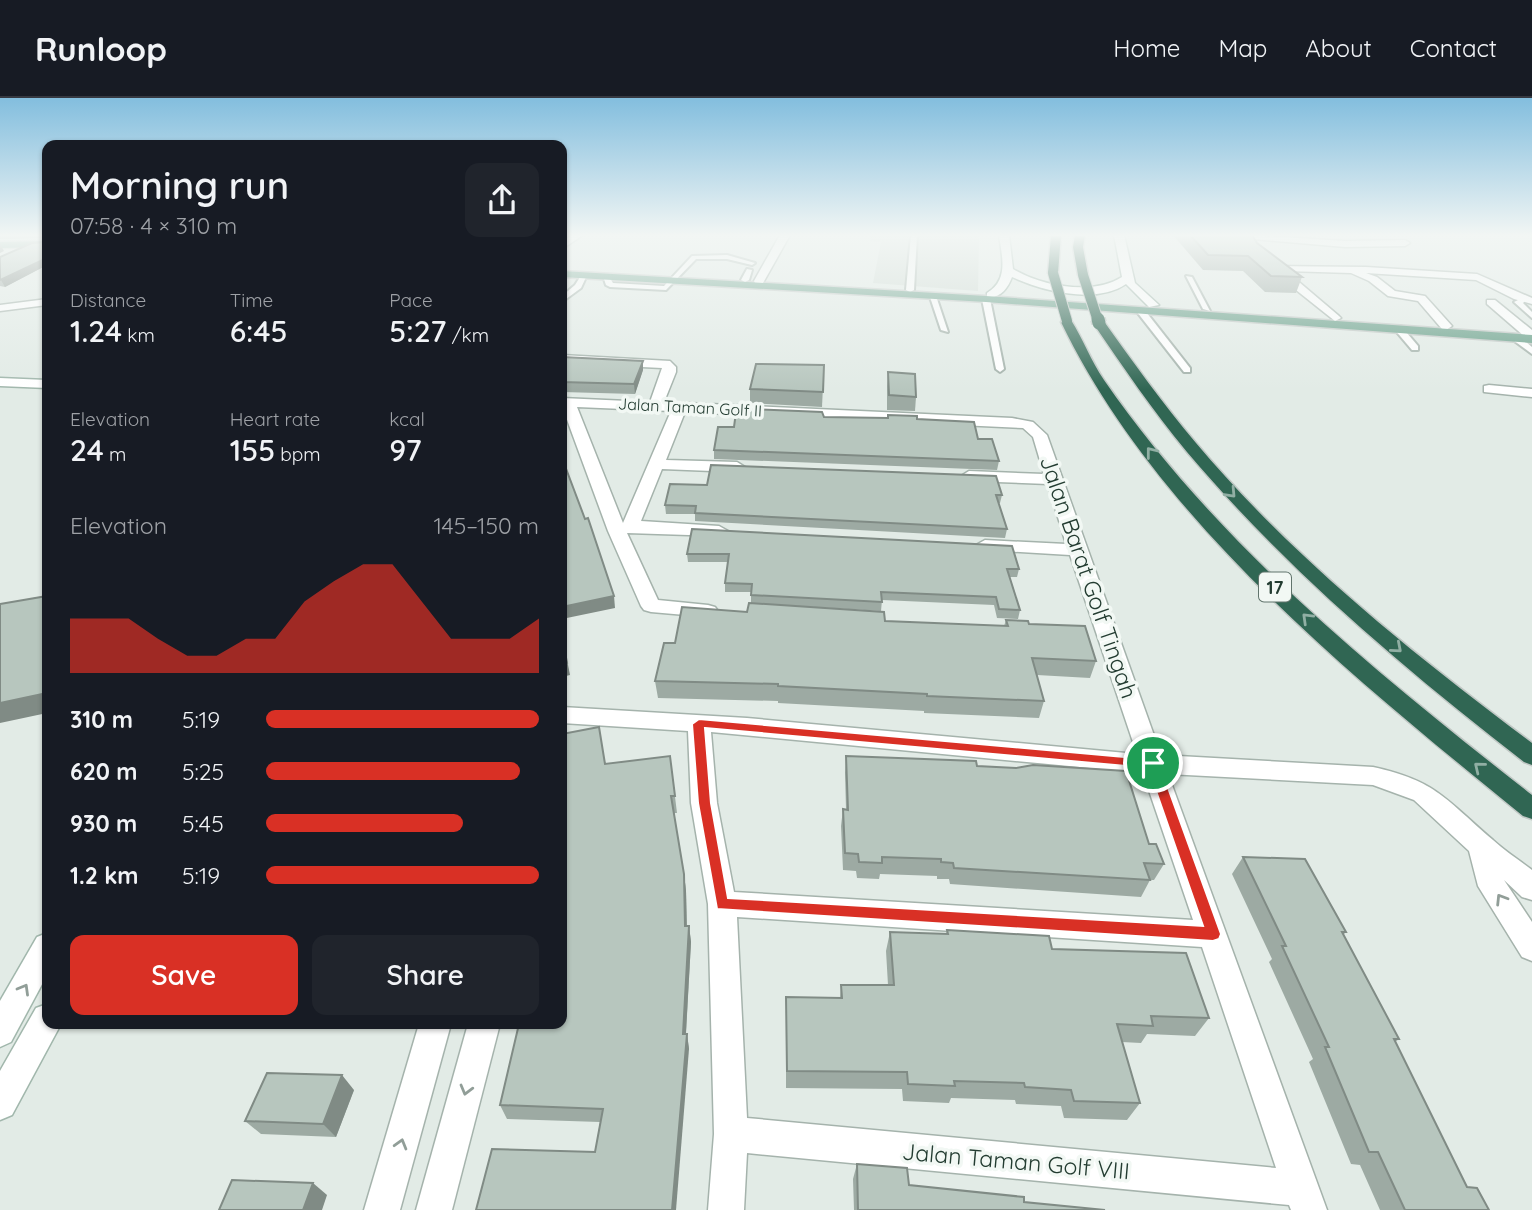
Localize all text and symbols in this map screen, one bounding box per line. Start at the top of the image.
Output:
text: Runloop [35,28,167,69]
text: Home [1113,33,1180,63]
text: Map [1218,33,1267,63]
text: About [1305,33,1372,63]
text: Contact [1410,33,1497,63]
text: Morning run [70,161,289,209]
button: share [465,163,539,237]
text: 07:58 · 4 × 310 m [70,211,237,240]
text: Distance [70,288,146,312]
text: Time [230,288,273,312]
text: Pace [389,288,433,312]
text: 1.24 [70,312,122,350]
text: 6:45 [230,312,288,350]
text: 5:27 [389,312,446,350]
text: km [122,323,155,347]
text: /km [446,323,489,347]
street label: Jalan Taman Golf II [618,393,762,421]
text: Elevation [70,407,150,431]
text: Heart rate [230,407,320,431]
text: kcal [389,407,425,431]
text: 24 [70,431,104,469]
text: 155 [230,431,275,469]
text: 97 [389,431,422,469]
text: m [104,442,126,466]
text: bpm [275,442,321,466]
one-way arrow [1147,448,1159,461]
street label: Jalan Barat Golf Tingah [1034,452,1144,702]
one-way arrow [1222,485,1235,498]
text: Elevation [70,511,167,540]
text: 145–150 m [433,511,539,540]
road number: 17 [1259,573,1291,602]
one-way arrow [1302,613,1315,626]
one-way arrow [1389,640,1402,652]
text: 310 m [70,705,133,734]
text: 5:19 [182,705,220,734]
pin [1123,733,1183,793]
icon: arrive [1134,744,1172,782]
text: 620 m [70,757,138,786]
text: 5:25 [182,757,224,786]
one-way arrow [1474,762,1486,775]
text: 930 m [70,809,137,838]
text: 5:45 [182,809,224,838]
text: 1.2 km [70,861,139,890]
text: 5:19 [182,861,220,890]
one-way arrow [1496,894,1509,907]
button: Save [70,935,298,1015]
button: Share [312,935,539,1015]
one-way arrow [16,984,29,997]
one-way arrow [460,1084,474,1096]
street label: Jalan Taman Golf VIII [901,1137,1131,1185]
one-way arrow [392,1139,407,1151]

